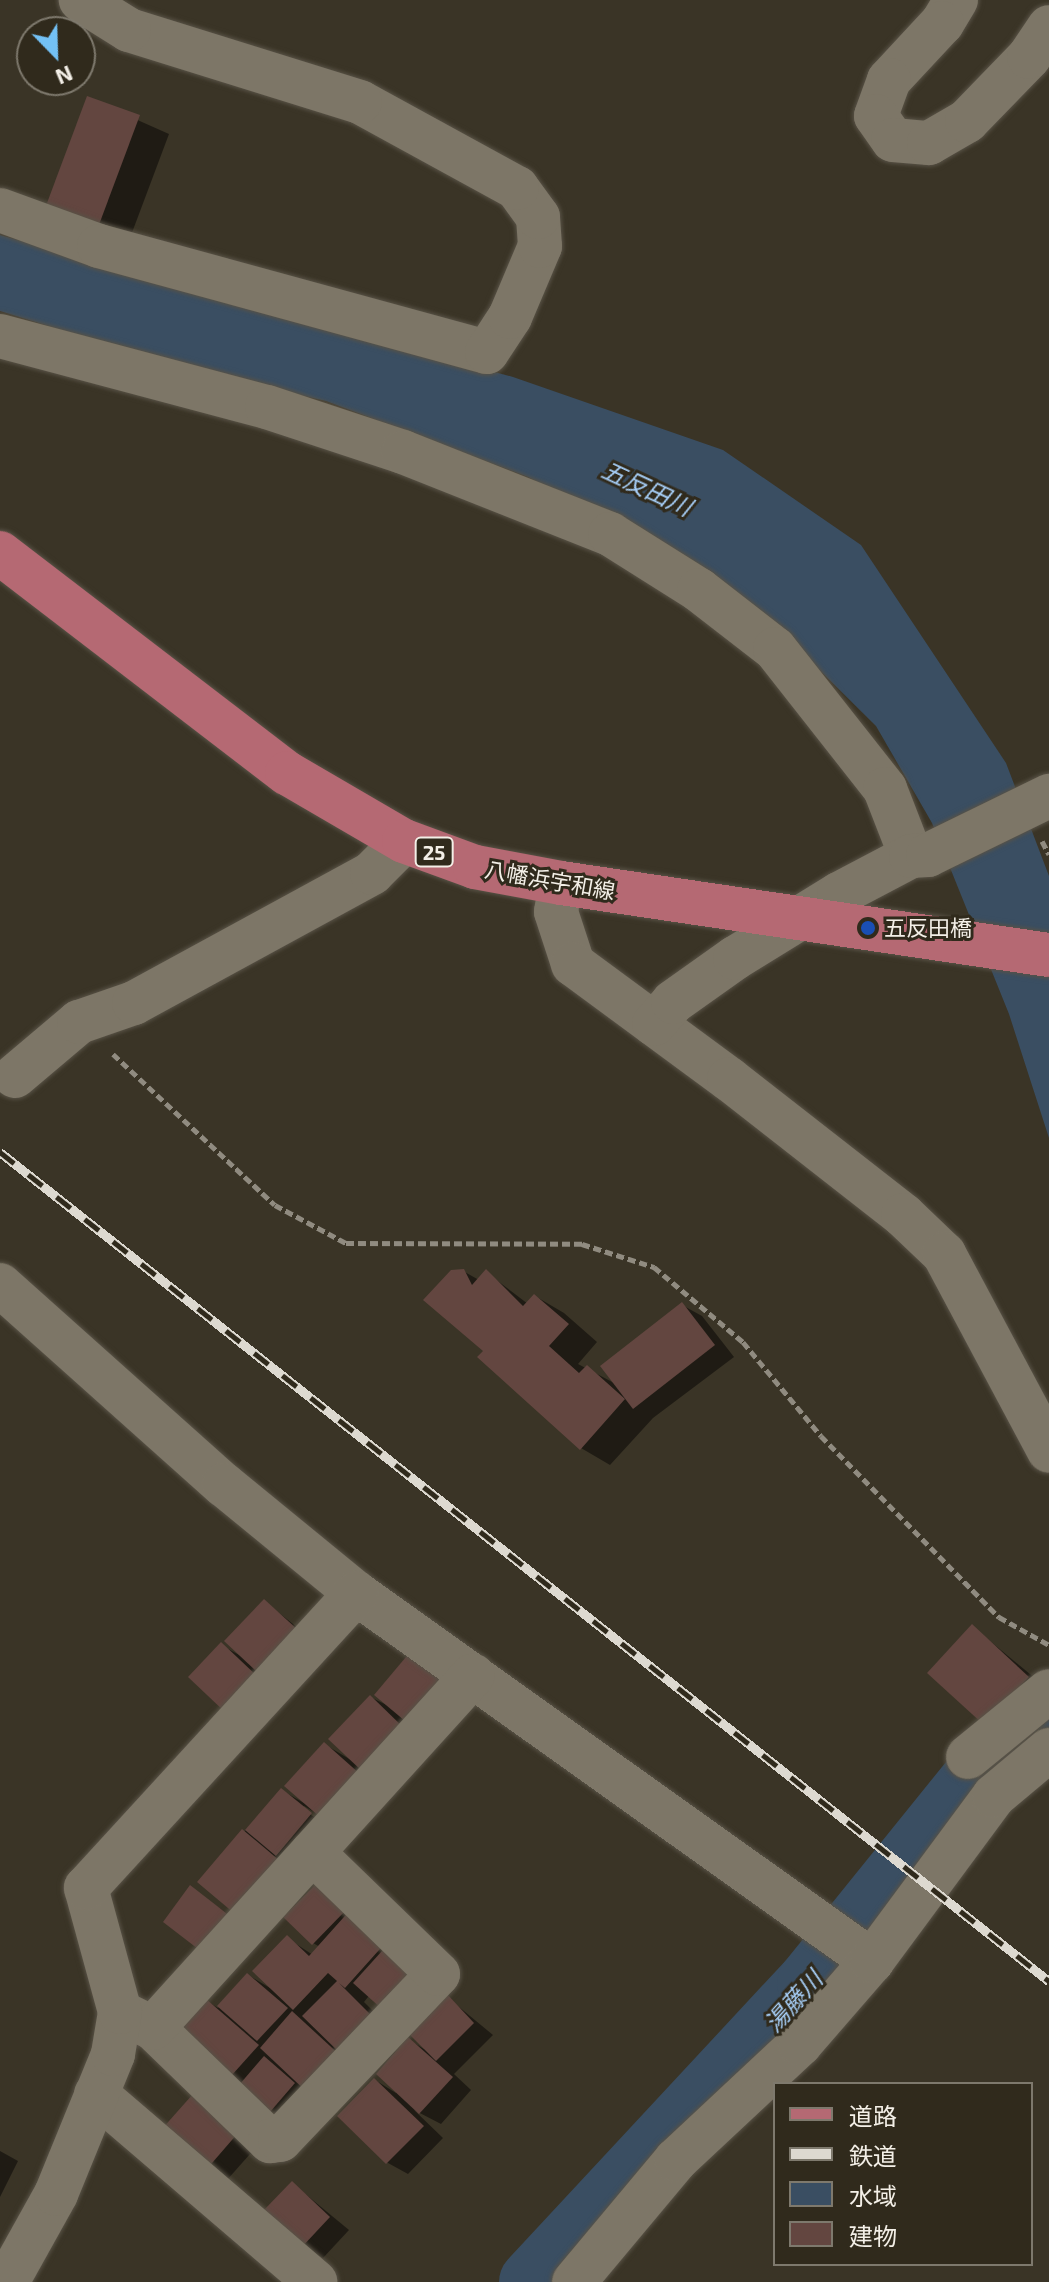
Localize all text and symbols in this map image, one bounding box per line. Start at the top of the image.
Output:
north arrow [16,16,96,96]
text: N [52,61,77,91]
water label: 五反田川 [597,455,697,521]
road number: 25 [414,836,454,868]
street label: 八幡浜宇和線 [483,856,617,904]
place label: 五反田橋 [884,915,972,941]
marker: 五反田橋 [859,919,877,937]
water label: 湯藤川 [758,1965,828,2037]
legend [773,2082,1033,2266]
text: 道路 [849,2101,897,2130]
text: 鉄道 [849,2141,897,2170]
text: 水域 [849,2181,897,2210]
text: 建物 [849,2221,897,2250]

